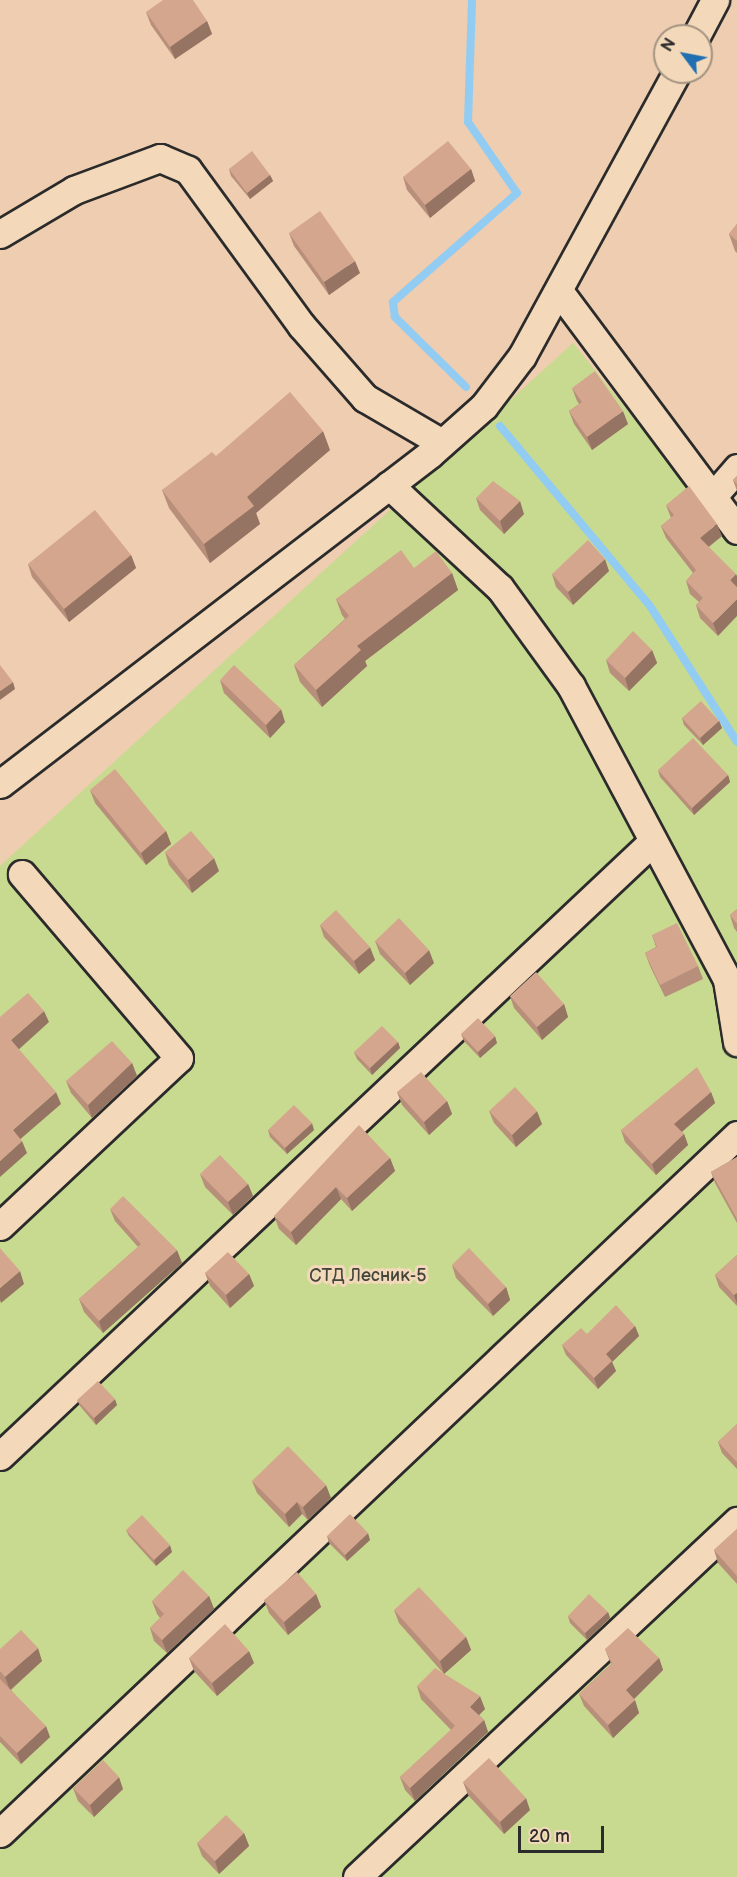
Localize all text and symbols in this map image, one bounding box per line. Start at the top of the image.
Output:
north arrow [653,24,713,84]
text: N [658,35,680,55]
park label: СТД Лесник-5 [309,1265,427,1287]
scale bar [521,1814,606,1852]
text: 20 m [529,1826,570,1847]

